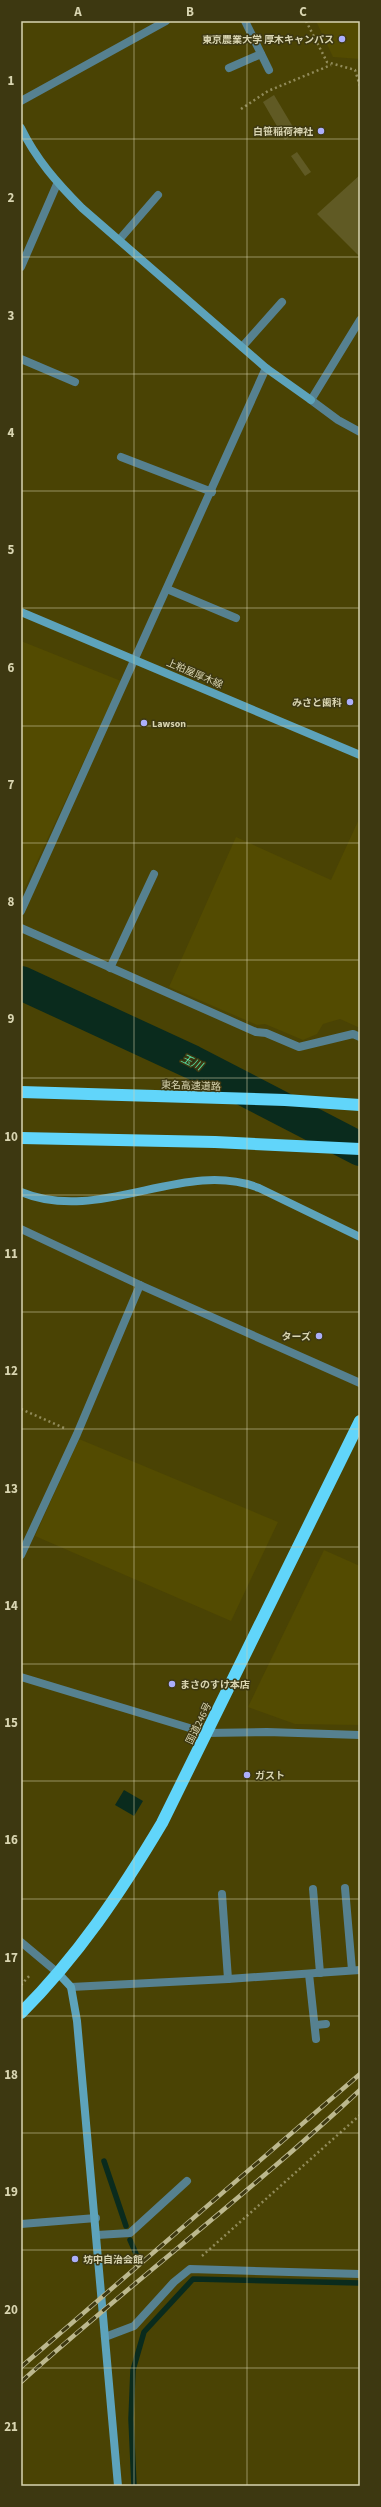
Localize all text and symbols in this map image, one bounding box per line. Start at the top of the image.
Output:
text: A [73,3,82,21]
text: B [186,3,194,21]
text: C [299,3,307,21]
place label: 東京農業大学 厚木キャンパス [202,33,334,47]
marker: 東京農業大学 厚木キャンパス [337,34,347,44]
text: 1 [8,72,15,90]
place label: 白笹稲荷神社 [253,125,314,139]
marker: 白笹稲荷神社 [316,126,326,136]
text: 2 [8,189,15,207]
text: 3 [8,307,15,325]
text: 4 [8,424,15,442]
text: 5 [8,541,15,559]
street label: 上粕屋厚木線 [164,656,225,692]
text: 6 [8,659,15,677]
place label: みさと歯科 [292,696,342,710]
marker: みさと歯科 [345,697,355,707]
place label: Lawson [152,717,186,731]
marker: Lawson [139,718,149,728]
text: 7 [8,776,15,794]
text: 8 [8,893,15,911]
text: 9 [8,1010,15,1028]
water label: 玉川 [179,1051,206,1074]
street label: 東名高速道路 [161,1078,221,1094]
text: 10 [4,1128,18,1146]
text: 11 [4,1245,18,1263]
place label: ターズ [282,1330,311,1344]
marker: ターズ [314,1331,324,1341]
text: 12 [4,1362,18,1380]
text: 13 [4,1480,18,1498]
text: 14 [4,1597,18,1615]
place label: まさのすけ本店 [180,1678,250,1692]
marker: まさのすけ本店 [167,1679,177,1689]
street label: 国道246号 [183,1700,215,1747]
text: 15 [4,1714,18,1732]
place label: ガスト [255,1769,285,1783]
marker: ガスト [242,1770,252,1780]
text: 16 [4,1831,18,1849]
text: 17 [4,1949,18,1967]
text: 18 [4,2066,18,2084]
text: 19 [4,2183,18,2201]
place label: 坊中自治会館 [83,2253,143,2267]
marker: 坊中自治会館 [70,2254,80,2264]
text: 20 [4,2301,18,2319]
text: 21 [4,2418,18,2436]

